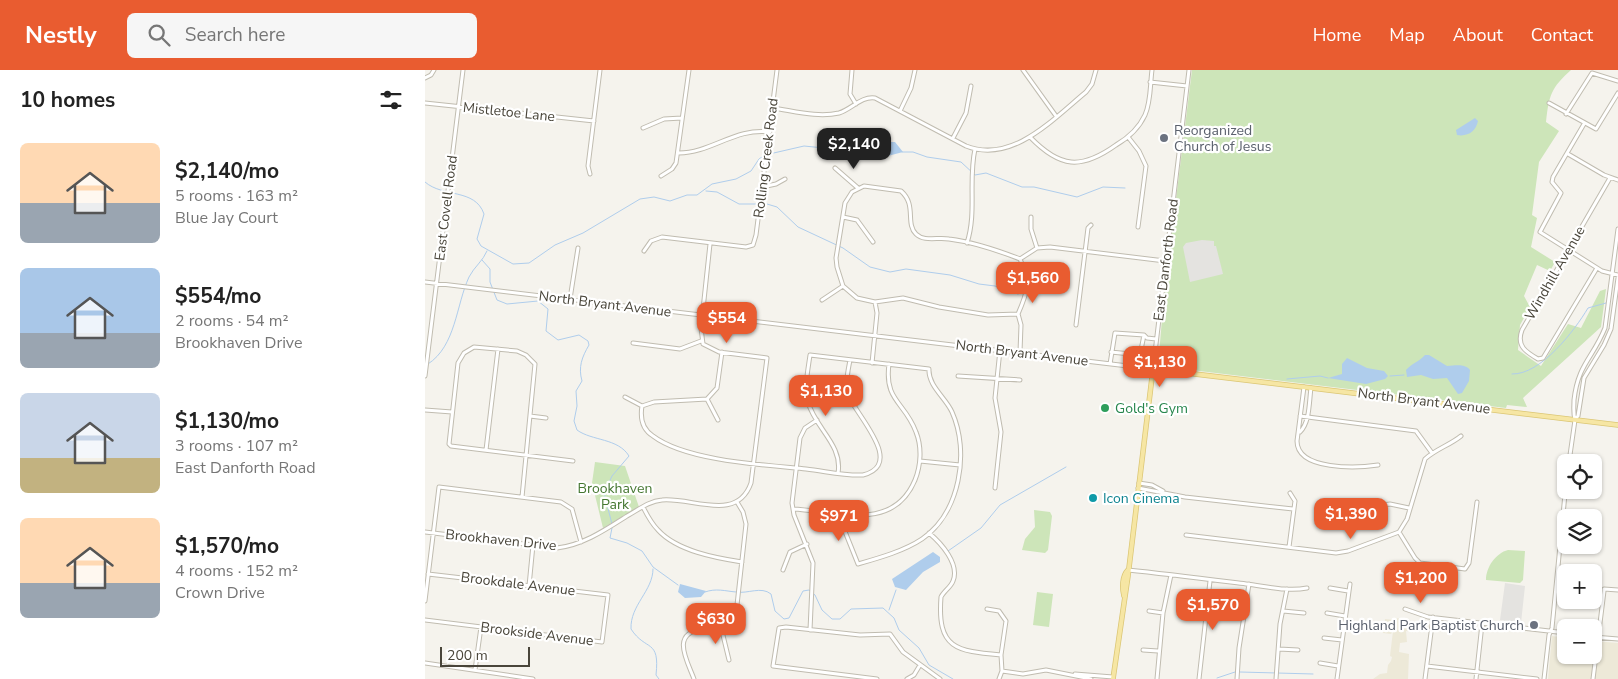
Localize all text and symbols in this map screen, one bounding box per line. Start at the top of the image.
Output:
search box [127,13,477,58]
text: Nestly [25,19,97,51]
icon: search [145,21,173,49]
text: Search here [185,22,285,48]
text: Home [1313,23,1361,47]
text: Map [1389,23,1425,47]
text: About [1453,23,1503,47]
text: Contact [1531,23,1593,47]
text: 10 homes [20,86,115,114]
icon: filters [377,86,405,114]
street label: Rolling Creek Road [749,97,783,219]
street label: Mistletoe Lane [462,98,556,126]
place label: Reorganized Church of Jesus [1174,121,1272,156]
pin: $2,140 [813,128,895,170]
marker: Reorganized Church of Jesus [1158,132,1170,144]
text: $2,140 [828,133,880,155]
street label: East Covell Road [430,154,462,262]
text: $2,140/mo [175,157,279,185]
icon: home [60,163,120,223]
text: 5 rooms · 163 m² [175,185,298,207]
street label: East Danforth Road [1149,198,1183,322]
text: Blue Jay Court [175,207,278,229]
street label: Windhill Avenue [1520,223,1590,323]
pin: $1,560 [992,262,1074,304]
text: $1,560 [1007,267,1059,289]
text: $554/mo [175,282,261,310]
street label: North Bryant Avenue [538,286,672,322]
icon: home [60,288,120,348]
pin: $554 [697,302,757,344]
text: $554 [708,307,746,329]
text: 2 rooms · 54 m² [175,310,288,332]
text: Brookhaven Drive [175,332,303,354]
street label: North Bryant Avenue [955,335,1089,371]
pin: $1,130 [1119,346,1201,388]
text: $1,130 [1134,351,1186,373]
pin: $1,130 [785,374,867,417]
text: $1,130 [800,380,852,402]
street label: North Bryant Avenue [1357,383,1491,419]
place label: Gold's Gym [1115,399,1188,418]
marker: Gold's Gym [1099,402,1111,414]
text: $1,130/mo [175,407,279,435]
icon: home [60,413,120,473]
text: 3 rooms · 107 m² [175,435,298,457]
map controls [1557,454,1602,664]
button: locate [1557,454,1602,499]
text: East Danforth Road [175,457,316,479]
park label: Brookhaven Park [578,479,652,514]
place label: Icon Cinema [1103,489,1180,508]
marker: Icon Cinema [1087,492,1099,504]
pin: $1,390 [1310,498,1392,540]
pin: $971 [809,500,869,542]
text: $1,390 [1325,503,1377,525]
text: $971 [820,505,858,527]
button: layers [1557,509,1602,554]
street label: Brookhaven Drive [445,525,557,555]
text: $1,570/mo [175,532,279,560]
icon: home [60,538,120,598]
text: 4 rooms · 152 m² [175,560,298,582]
pin: $1,200 [1380,562,1462,604]
button: + [1557,564,1602,609]
text: $1,200 [1395,567,1447,589]
street label: Brookdale Avenue [460,568,576,600]
text: Crown Drive [175,582,265,604]
pin: $1,570 [1172,588,1254,631]
text: $1,570 [1187,594,1239,616]
pin: $630 [686,602,746,645]
text: $630 [697,608,735,630]
place label: Highland Park Baptist Church [1338,616,1524,635]
street label: Brookside Avenue [479,618,595,650]
marker: Highland Park Baptist Church [1528,619,1540,631]
button: − [1557,619,1602,664]
scale bar [440,644,530,667]
text: 200 m [447,646,488,665]

